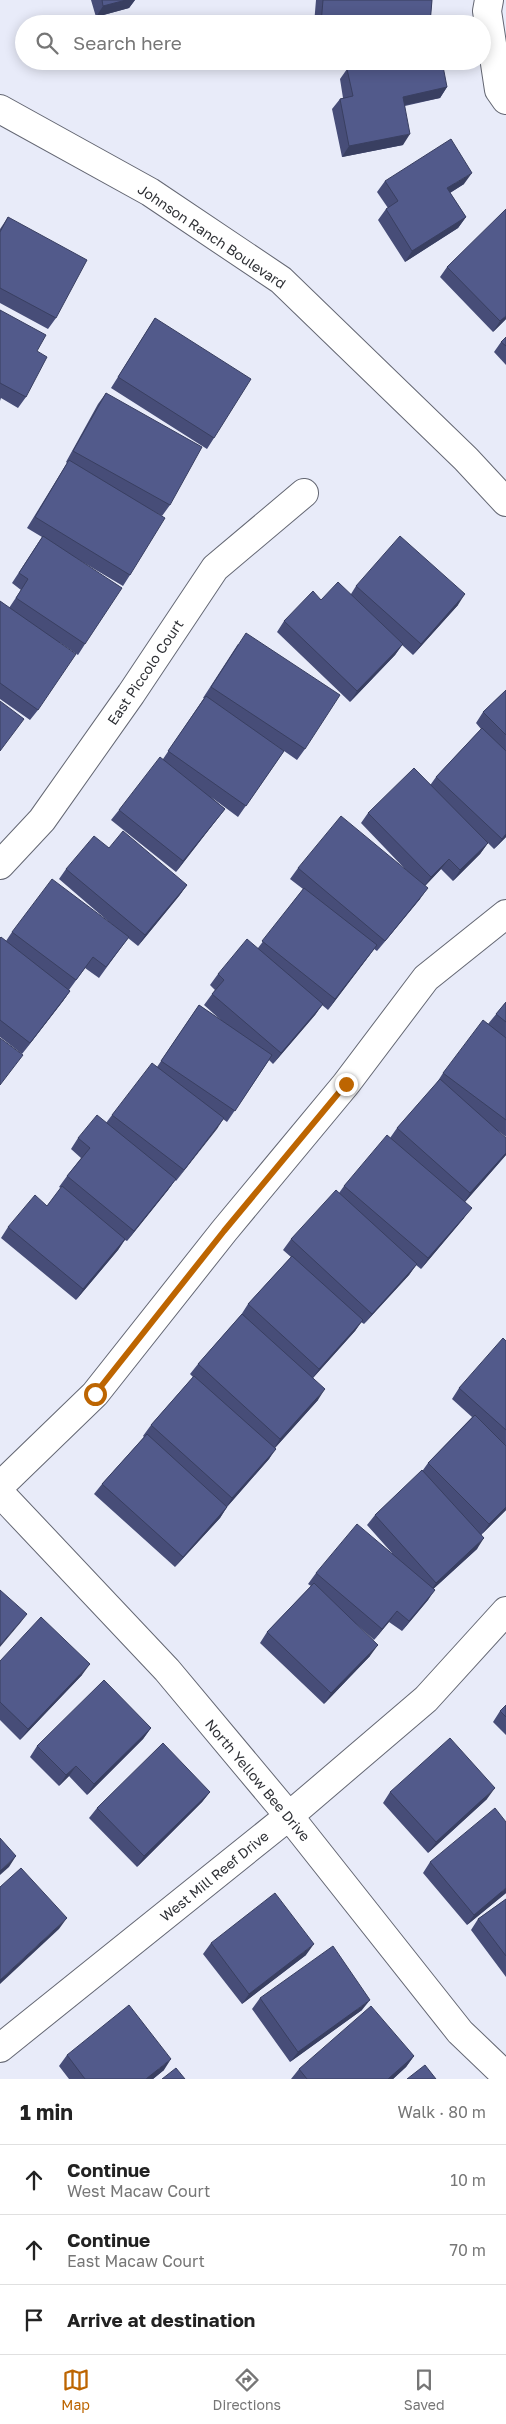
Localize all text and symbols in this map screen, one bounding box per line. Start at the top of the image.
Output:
search box [15,15,491,70]
icon: search [33,29,61,57]
text: Search here [73,31,182,54]
street label: Johnson Ranch Boulevard [135,180,289,292]
street label: East Piccolo Court [103,616,187,728]
route end [335,1073,358,1096]
route start [84,1383,107,1406]
street label: North Yellow Bee Drive [202,1715,314,1845]
street label: West Mill Reef Drive [156,1827,272,1925]
text: 1 min [20,2099,73,2125]
text: Walk · 80 m [397,2102,486,2122]
text: Continue [67,2158,150,2181]
icon: ahead [20,2166,48,2194]
text: 10 m [450,2170,486,2190]
text: West Macaw Court [67,2181,210,2201]
text: Continue [67,2228,150,2251]
icon: ahead [20,2236,48,2264]
text: 70 m [449,2240,486,2260]
text: East Macaw Court [67,2251,205,2271]
icon: arrive [20,2306,48,2334]
text: Arrive at destination [67,2308,255,2331]
tab: Map [61,2366,90,2413]
tab: Directions [213,2366,281,2413]
tab: Saved [404,2366,445,2413]

